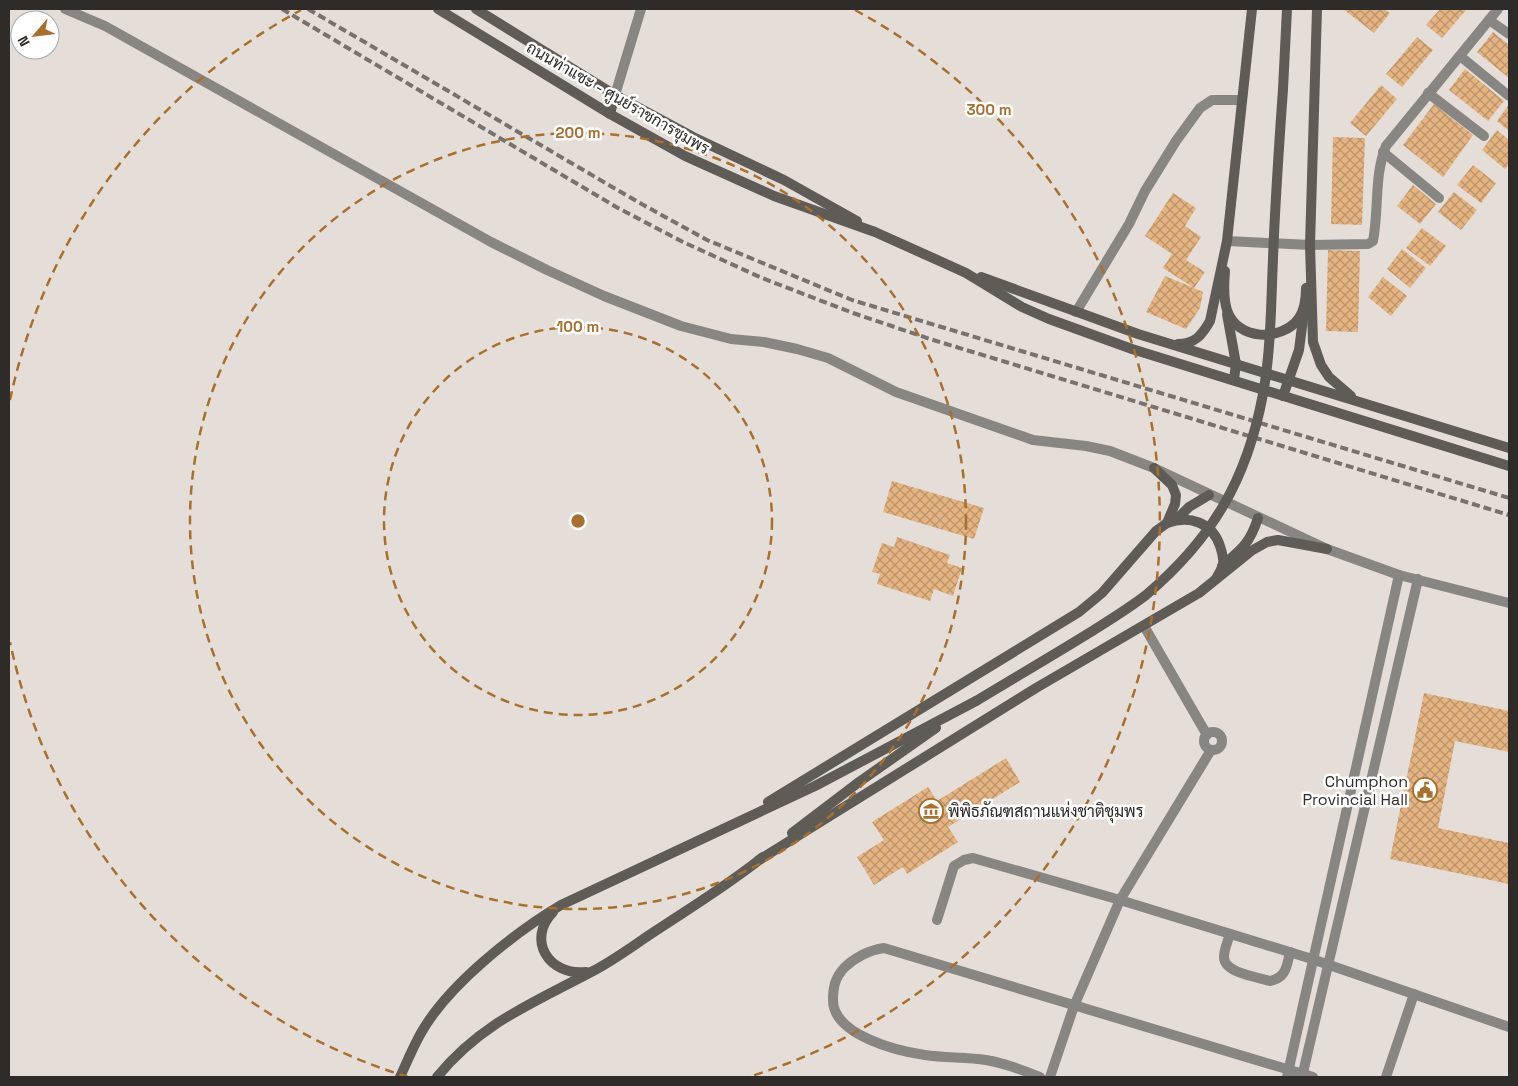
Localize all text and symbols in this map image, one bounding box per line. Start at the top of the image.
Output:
north arrow [10,10,60,60]
text: N [13,33,34,49]
street label: ถนนท่าแซะ - ศูนย์ราชการชุมพร [522,35,714,160]
text: 300 m [966,100,1012,119]
text: 200 m [556,123,600,142]
text: 100 m [557,317,599,336]
centre of rings [569,512,587,530]
place label: Chumphon Provincial Hall [1302,771,1408,810]
public building icon: Chumphon Provincial Hall [1412,777,1438,803]
museum icon: พิพิธภัณฑสถานแห่งชาติชุมพร [918,798,944,824]
place label: พิพิธภัณฑสถานแห่งชาติชุมพร [948,801,1144,823]

